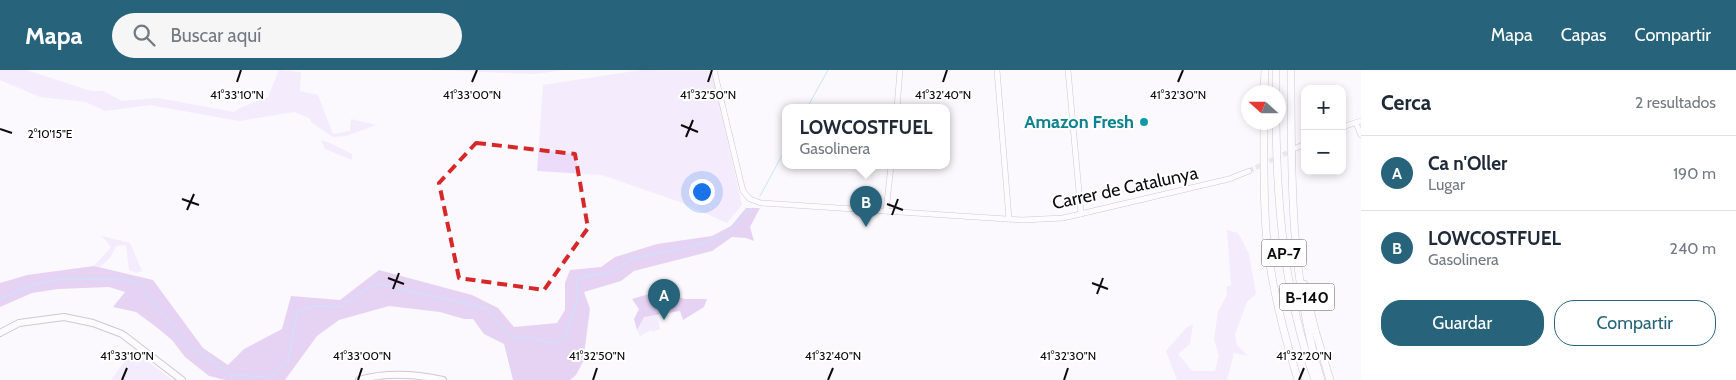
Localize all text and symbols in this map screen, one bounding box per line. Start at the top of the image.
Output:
search box [112,13,462,58]
text: Mapa [25,21,82,50]
icon: search [130,21,158,49]
text: Buscar aquí [170,24,261,47]
text: Mapa [1491,24,1533,46]
text: Capas [1561,24,1607,46]
text: Compartir [1635,24,1711,46]
north arrow [1241,85,1286,130]
map controls [1301,85,1346,175]
button: + [1301,85,1346,130]
text: 41°33'10"N [210,87,264,102]
text: 41°33'00"N [443,87,501,102]
text: 41°32'50"N [680,87,736,102]
text: 41°32'40"N [915,87,971,102]
text: 41°32'30"N [1150,87,1206,102]
text: Cerca [1381,90,1431,115]
text: 2 resultados [1635,93,1716,112]
popup [782,104,950,169]
place label: Amazon Fresh [1024,111,1134,133]
text: LOWCOSTFUEL [799,116,933,139]
marker: Amazon Fresh [1138,116,1150,128]
text: 2°10'15"E [27,126,73,141]
button: − [1301,130,1346,175]
text: Gasolinera [799,139,870,158]
text: Ca n'Oller [1428,152,1507,175]
street label: Carrer de Catalunya [1050,162,1200,214]
text: A [1392,164,1402,183]
text: 190 m [1673,164,1716,183]
text: Lugar [1428,175,1465,194]
your location [689,179,715,205]
pin: B [850,186,882,227]
text: LOWCOSTFUEL [1428,227,1561,250]
text: B [1392,239,1402,258]
text: 240 m [1670,239,1716,258]
road number: AP-7 [1262,240,1306,267]
text: Gasolinera [1428,250,1499,269]
pin: A [648,279,680,320]
road number: B-140 [1280,283,1334,310]
button: Guardar [1381,300,1544,346]
button: Compartir [1554,300,1716,346]
text: 41°33'10"N [100,348,154,363]
text: 41°33'00"N [333,348,391,363]
text: 41°32'50"N [569,348,625,363]
text: 41°32'40"N [805,348,861,363]
text: 41°32'30"N [1040,348,1096,363]
text: 41°32'20"N [1276,348,1332,363]

